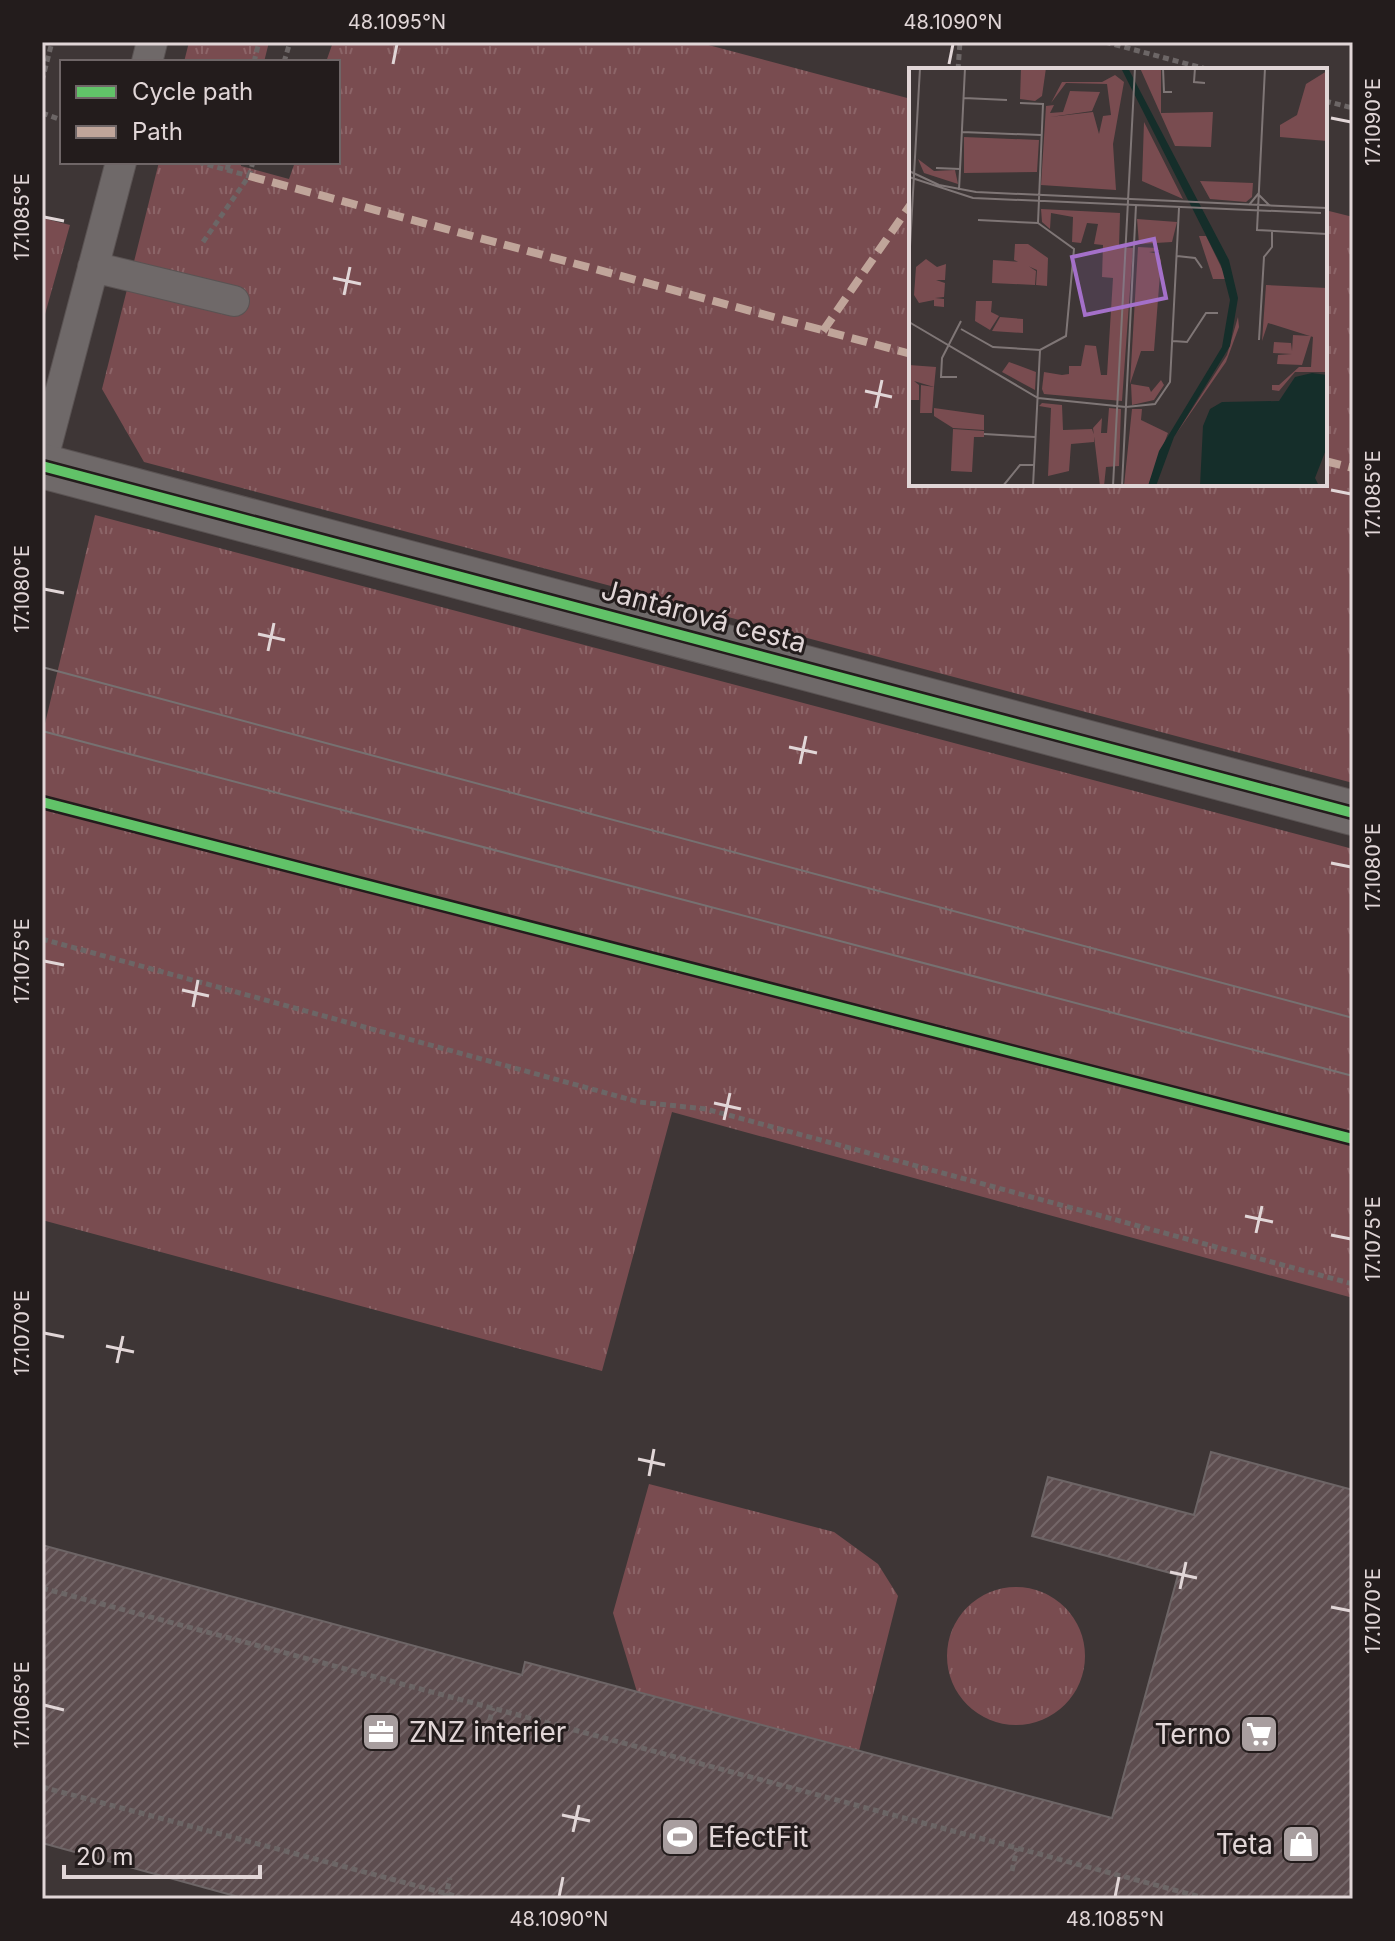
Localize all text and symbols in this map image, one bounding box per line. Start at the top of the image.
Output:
text: 48.1095°N [348,10,446,34]
text: 48.1090°N [904,10,1002,34]
legend [60,60,340,164]
inset map [909,68,1327,486]
text: Cycle path [132,77,253,106]
text: 17.1090°E [1361,78,1385,166]
text: Path [132,117,183,146]
text: 17.1085°E [10,173,34,261]
text: 17.1085°E [1361,450,1385,538]
text: 17.1080°E [10,545,34,633]
street label: Jantárová cesta [598,572,810,660]
text: 17.1080°E [1361,823,1385,911]
text: 17.1075°E [10,918,34,1004]
text: 17.1075°E [1361,1196,1385,1282]
text: 17.1070°E [10,1290,34,1376]
text: 17.1070°E [1361,1568,1385,1654]
text: 17.1065°E [10,1661,34,1749]
office icon: ZNZ interier [360,1711,402,1753]
supermarket icon: Terno [1238,1713,1280,1755]
place label: ZNZ interier [409,1715,566,1749]
place label: Terno [1154,1717,1231,1751]
sports icon: EfectFit [659,1816,701,1858]
place label: EfectFit [708,1820,808,1854]
shop icon: Teta [1280,1823,1322,1865]
place label: Teta [1216,1827,1273,1861]
scale bar [64,1829,260,1879]
text: 20 m [76,1842,134,1871]
text: 48.1090°N [510,1907,608,1931]
text: 48.1085°N [1066,1907,1164,1931]

